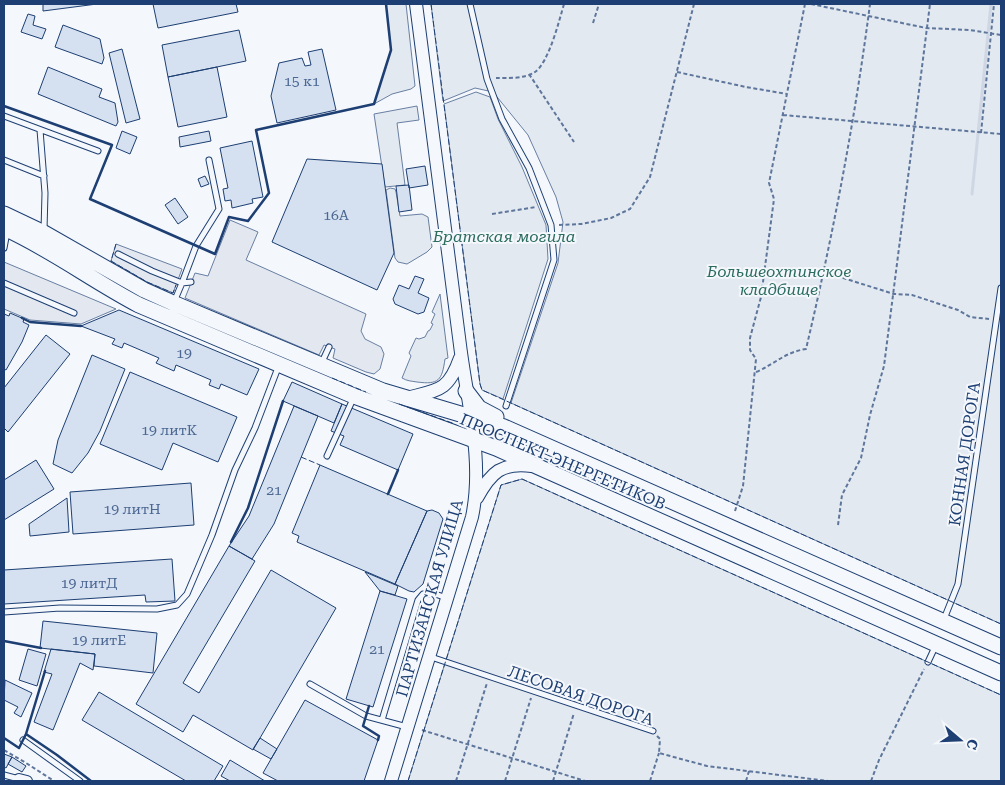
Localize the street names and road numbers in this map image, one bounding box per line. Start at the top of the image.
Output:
street label: КОННАЯ ДОРОГА [945,380,984,527]
street label: ПРОСПЕКТ ЭНЕРГЕТИКОВ [457,409,669,513]
street label: ПАРТИЗАНСКАЯ УЛИЦА [392,496,467,699]
street label: ЛЕСОВАЯ ДОРОГА [506,662,657,730]

